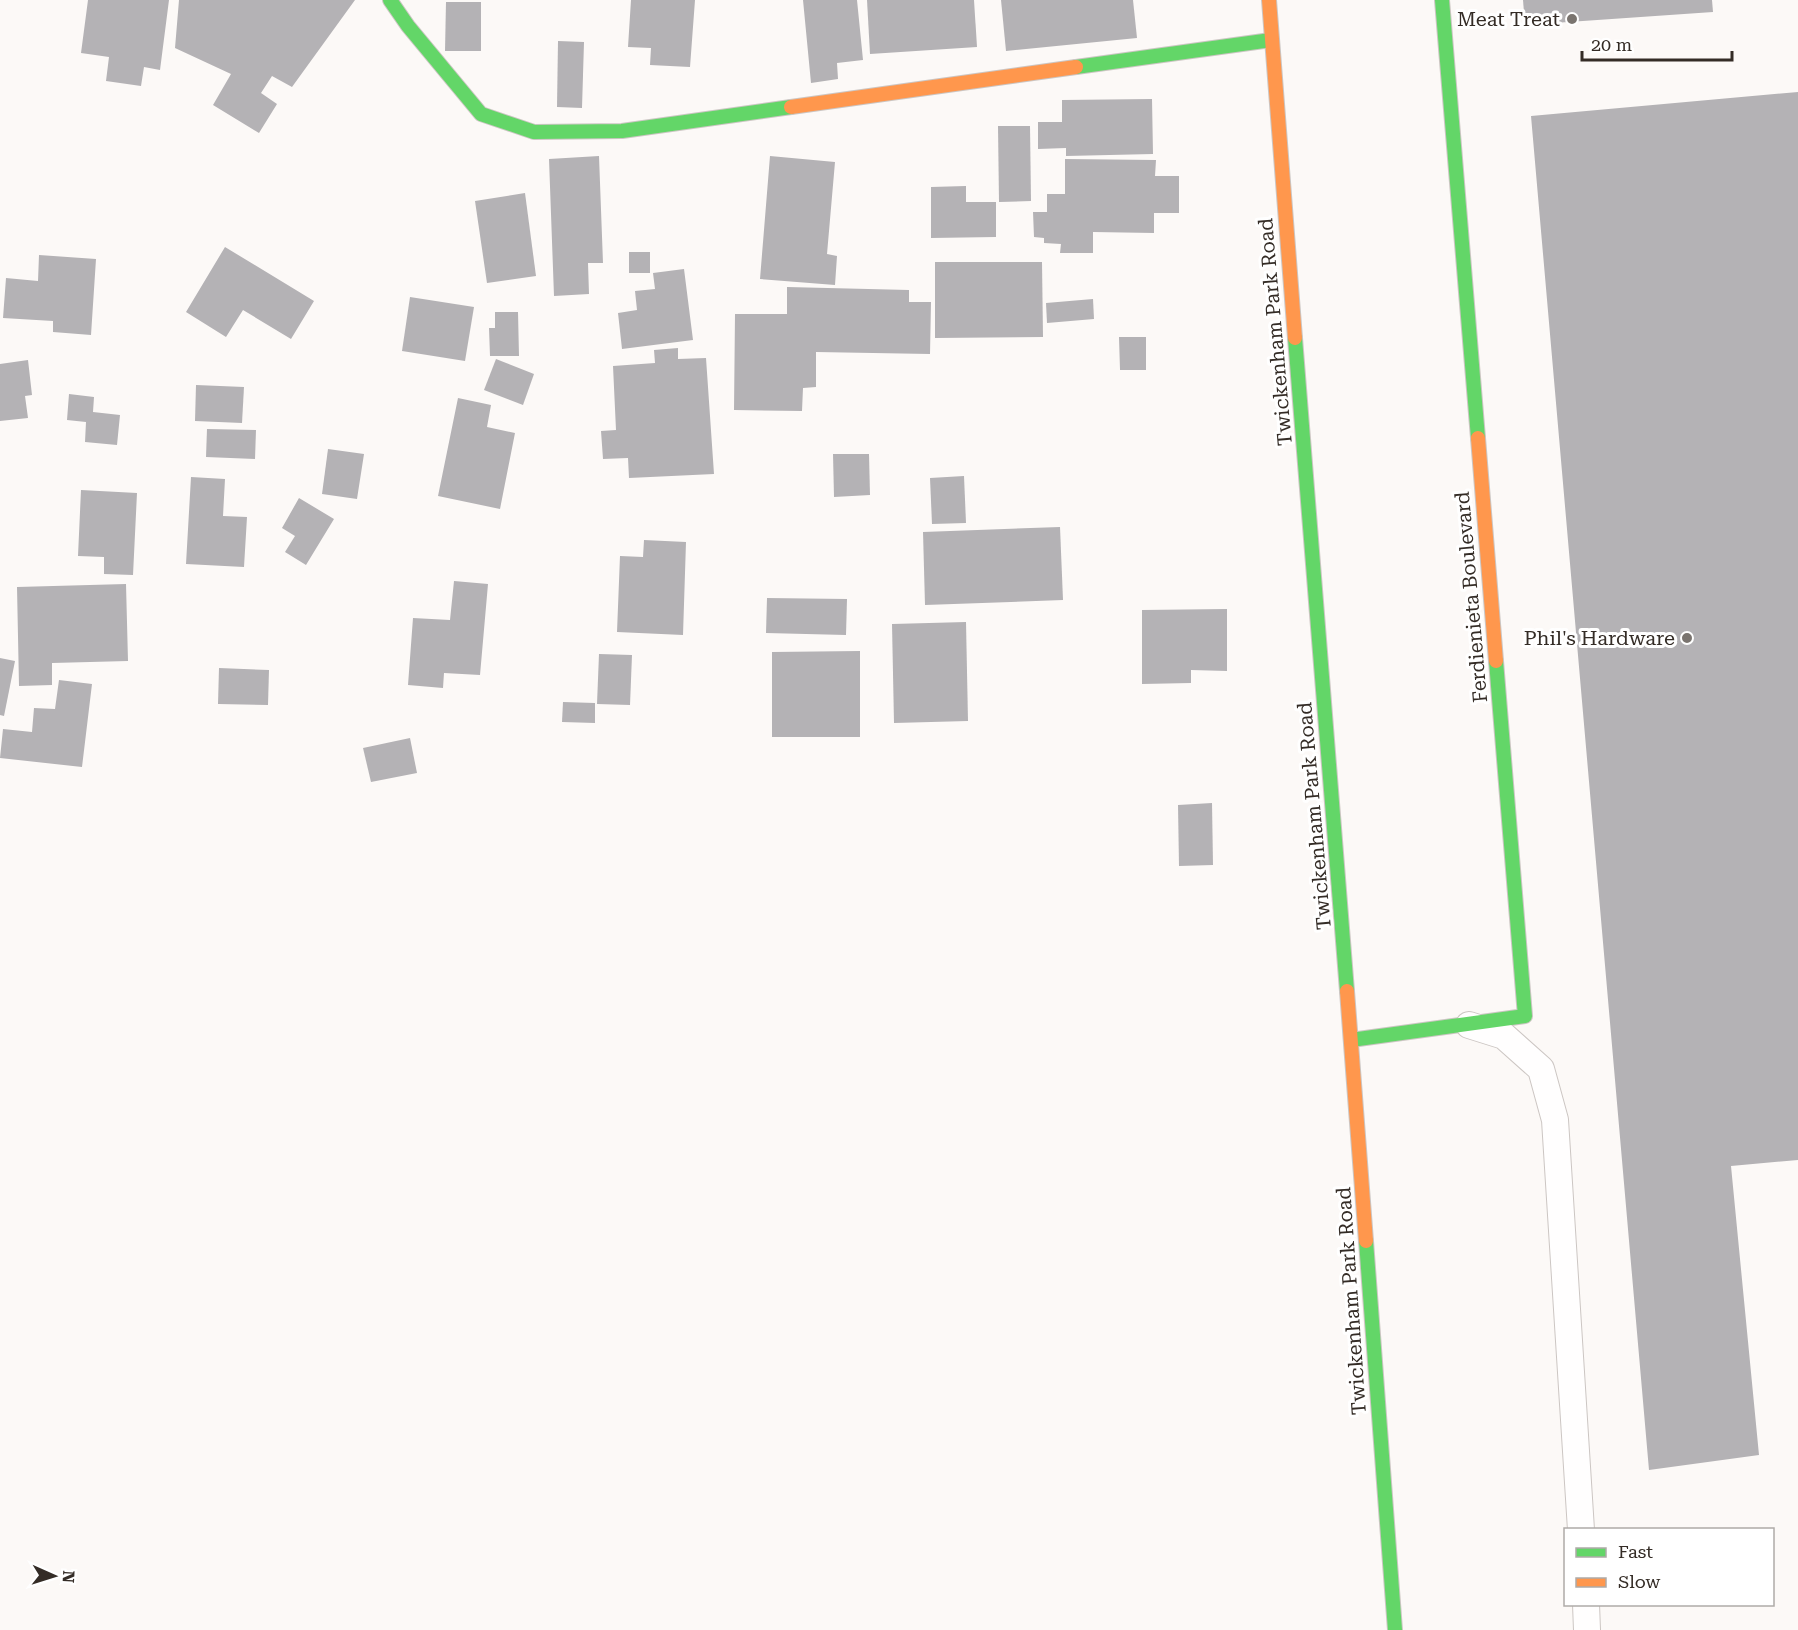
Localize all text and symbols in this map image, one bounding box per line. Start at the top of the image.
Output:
place label: Meat Treat [1457,7,1561,31]
marker: Meat Treat [1565,12,1579,26]
scale bar [1582,24,1732,62]
text: 20 m [1591,34,1632,55]
street label: Twickenham Park Road [1253,217,1297,447]
street label: Ferdienieta Boulevard [1450,490,1492,704]
place label: Phil's Hardware [1524,626,1675,650]
marker: Phil's Hardware [1680,631,1694,645]
street label: Twickenham Park Road [1292,701,1336,931]
street label: Twickenham Park Road [1331,1186,1371,1416]
legend [1564,1528,1774,1606]
text: Fast [1618,1541,1653,1562]
north arrow [24,1546,84,1606]
text: N [59,1570,78,1583]
text: Slow [1618,1571,1660,1592]

